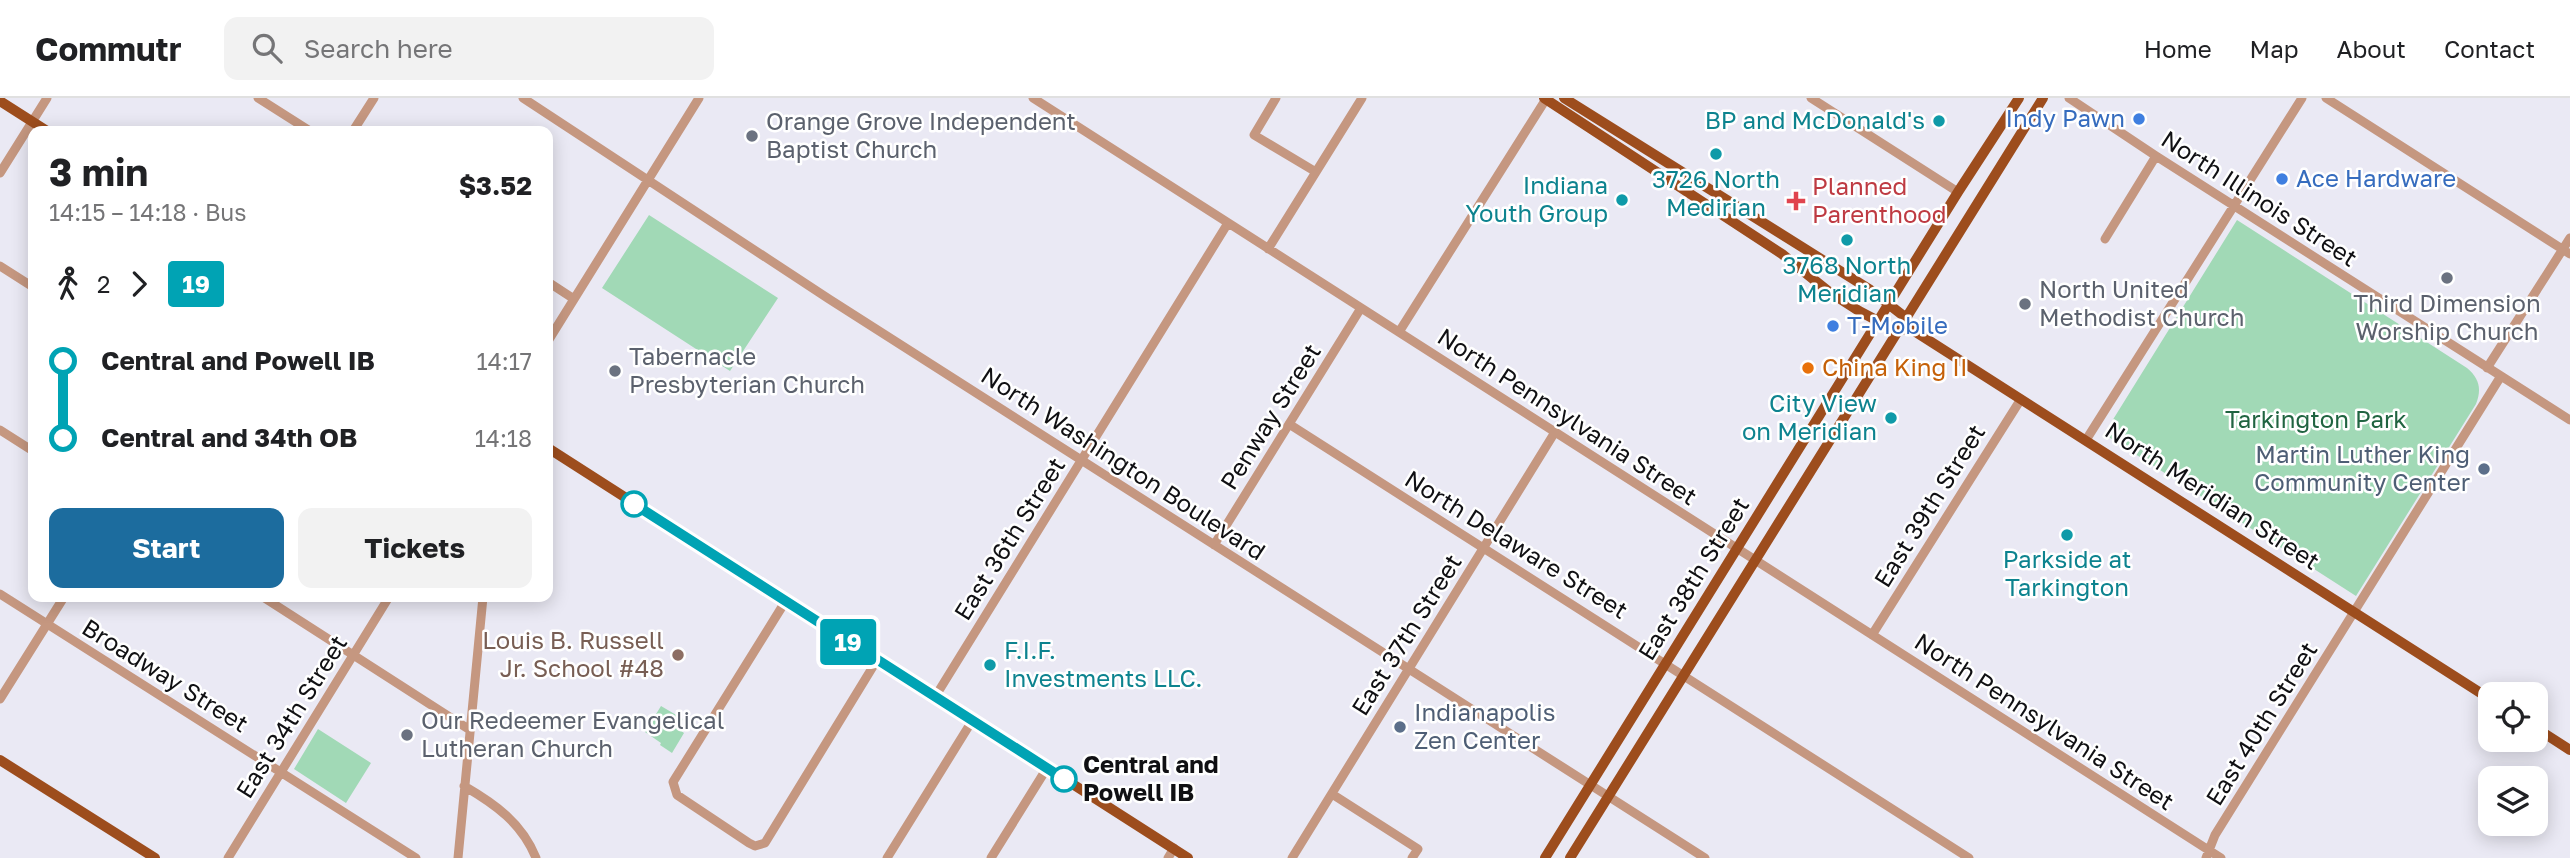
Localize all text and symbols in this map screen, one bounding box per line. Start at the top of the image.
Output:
search box [224,17,714,80]
text: Commutr [35,29,182,68]
icon: search [248,29,286,67]
text: Search here [304,33,453,64]
text: Home [2144,34,2212,63]
text: Map [2250,34,2299,63]
text: About [2337,34,2406,63]
text: Contact [2444,34,2535,63]
place label: Indy Pawn [2006,103,2125,132]
place label: BP and McDonald's [1705,105,1925,134]
place label: Orange Grove Independent Baptist Church [766,106,1076,163]
marker: Indy Pawn [2131,111,2147,127]
marker: BP and McDonald's [1931,113,1947,129]
street label: North Illinois Street [2157,124,2363,272]
marker: Orange Grove Independent Baptist Church [744,128,760,144]
marker: 3726 North Medirian [1708,146,1724,162]
text: 3 min [49,149,148,194]
place label: Ace Hardware [2296,163,2456,192]
place label: 3726 North Medirian [1652,164,1780,221]
text: $3.52 [459,170,532,201]
place label: Indiana Youth Group [1466,170,1608,227]
place label: Planned Parenthood [1812,171,1947,228]
marker: Ace Hardware [2274,171,2290,187]
marker: Planned Parenthood [1786,191,1806,211]
marker: Indiana Youth Group [1614,192,1630,208]
text: 14:15 – 14:18 · Bus [49,198,246,226]
marker: 3768 North Meridian [1839,232,1855,248]
place label: 3768 North Meridian [1783,250,1911,307]
icon: walk [49,265,87,303]
icon: forward [120,265,158,303]
text: 19 [182,269,210,298]
text: 2 [97,270,110,298]
marker: Third Dimension Worship Church [2439,270,2455,286]
place label: North United Methodist Church [2039,274,2244,331]
place label: Third Dimension Worship Church [2353,288,2541,345]
marker: North United Methodist Church [2017,296,2033,312]
place label: T-Mobile [1847,310,1948,339]
marker: T-Mobile [1825,318,1841,334]
street label: North Pennsylvania Street [1433,321,1703,510]
street label: Penway Street [1213,338,1326,494]
place label: Tabernacle Presbyterian Church [629,341,865,398]
text: Central and Powell IB [101,345,375,376]
text: 14:17 [477,347,532,375]
place label: China King II [1822,352,1967,381]
street label: North Washington Boulevard [976,360,1271,566]
marker: China King II [1800,360,1816,376]
marker: Tabernacle Presbyterian Church [607,363,623,379]
place label: City View on Meridian [1742,388,1877,445]
park label: Tarkington Park [2225,404,2407,433]
marker: City View on Meridian [1883,410,1899,426]
street label: North Meridian Street [2100,415,2325,575]
street label: East 39th Street [1867,419,1990,592]
text: Central and 34th OB [101,422,357,453]
text: 14:18 [475,424,532,452]
place label: Martin Luther King Community Center [2254,439,2470,496]
street label: East 36th Street [947,452,1070,625]
marker: Martin Luther King Community Center [2476,461,2492,477]
street label: North Delaware Street [1400,463,1634,624]
unlabelled marker [621,491,647,517]
street label: East 38th Street [1631,491,1754,665]
button: Start [49,508,284,588]
button: Tickets [298,508,532,588]
marker: Parkside at Tarkington [2059,527,2075,543]
place label: Parkside at Tarkington [2003,544,2131,601]
street label: East 37th Street [1345,548,1467,720]
street label: Broadway Street [77,612,254,737]
line badge: 19 [816,619,880,665]
place label: Louis B. Russell Jr. School #48 [482,625,664,682]
street label: North Pennsylvania Street [1910,626,2180,815]
text: 19 [834,627,862,656]
street label: East 34th Street [229,629,352,803]
place label: F.I.F. Investments LLC. [1004,635,1202,692]
street label: East 40th Street [2199,636,2323,810]
marker: Louis B. Russell Jr. School #48 [670,647,686,663]
marker: F.I.F. Investments LLC. [982,657,998,673]
map controls [2478,682,2548,836]
button: locate [2478,682,2548,752]
place label: Indianapolis Zen Center [1414,697,1555,754]
place label: Our Redeemer Evangelical Lutheran Church [421,705,724,762]
marker: Indianapolis Zen Center [1392,719,1408,735]
marker: Our Redeemer Evangelical Lutheran Church [399,727,415,743]
place label: Central and Powell IB [1083,749,1219,806]
marker: Central and Powell IB [1051,766,1077,792]
button: layers [2478,766,2548,836]

